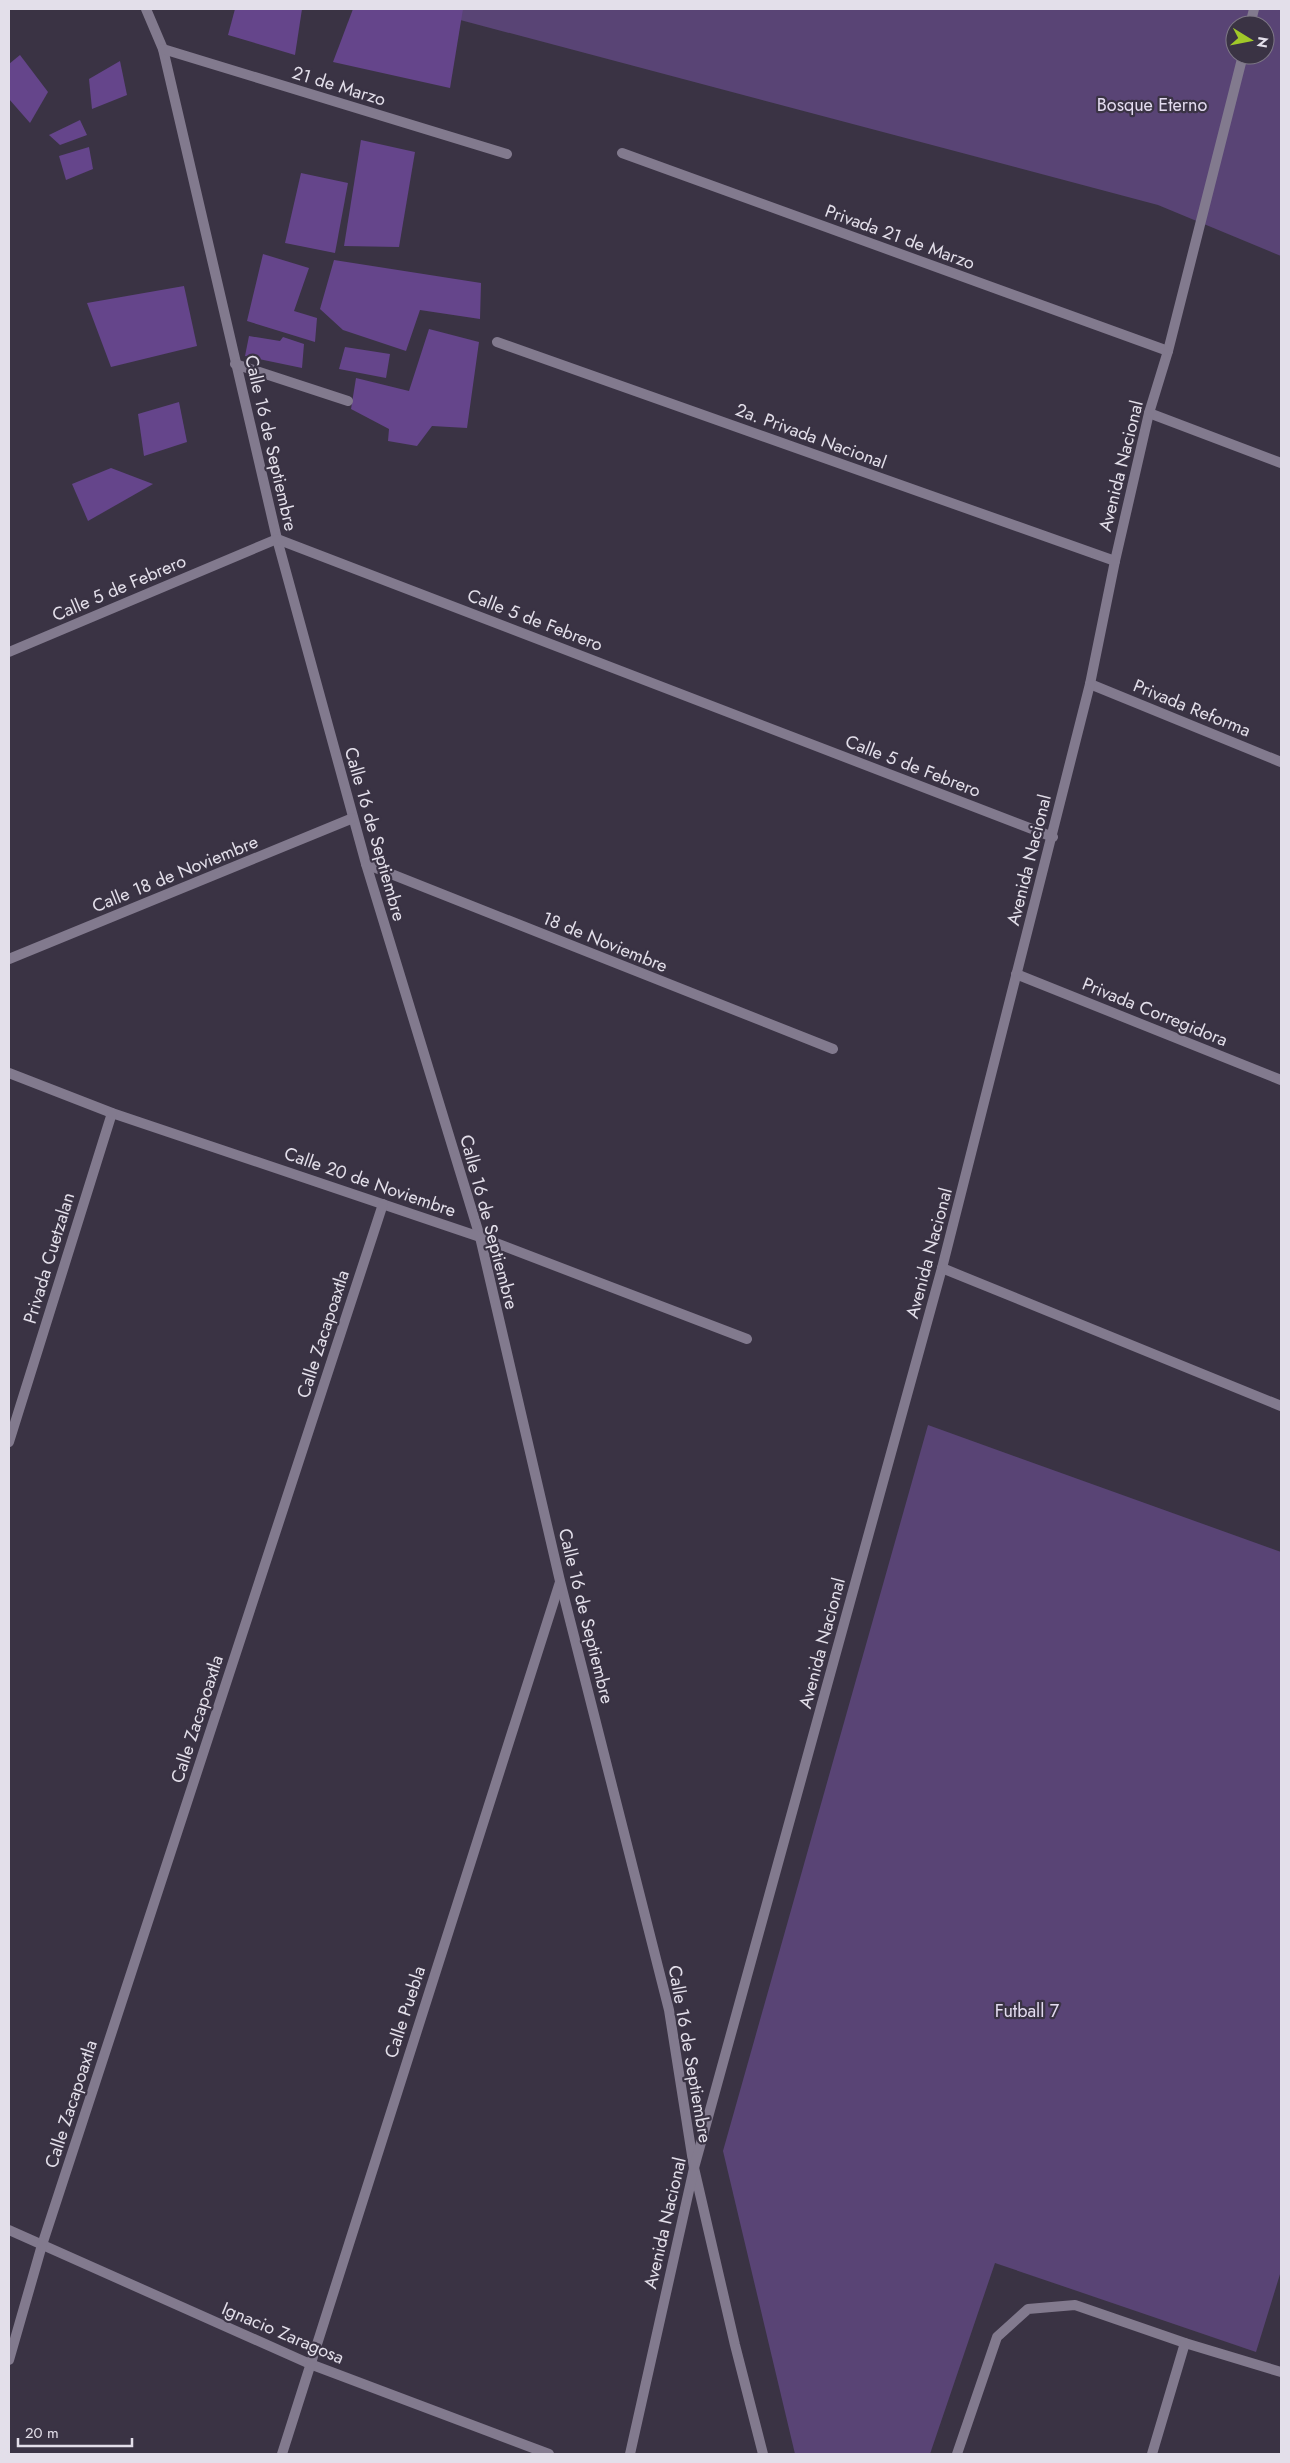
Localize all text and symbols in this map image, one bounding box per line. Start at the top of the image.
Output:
north arrow [1225,15,1275,65]
text: N [1252,35,1274,49]
street label: 21 de Marzo [289,59,389,113]
park label: Bosque Eterno [1097,92,1207,118]
street label: Privada 21 de Marzo [821,198,979,276]
street label: Calle 16 de Septiembre [238,352,304,534]
street label: 2a. Privada Nacional [732,397,890,475]
street label: Avenida Nacional [1092,398,1150,534]
street label: Calle 5 de Febrero [48,548,190,628]
street label: Calle 5 de Febrero [463,582,607,658]
street label: Privada Reforma [1129,673,1255,743]
street label: Calle 5 de Febrero [841,728,985,804]
street label: Calle 16 de Septiembre [338,744,412,924]
street label: Avenida Nacional [1000,792,1058,928]
street label: Calle 18 de Noviembre [88,829,262,919]
street label: 18 de Noviembre [538,905,672,979]
street label: Privada Corregidora [1078,971,1232,1053]
street label: Calle 16 de Septiembre [453,1132,525,1312]
street label: Calle 20 de Noviembre [281,1140,459,1224]
street label: Avenida Nacional [899,1185,959,1321]
street label: Privada Cuetzalan [17,1189,81,1327]
street label: Calle Zacapoaxtla [290,1267,356,1401]
street label: Calle 16 de Septiembre [552,1526,620,1706]
street label: Avenida Nacional [792,1575,852,1711]
street label: Calle Zacapoaxtla [164,1652,230,1786]
street label: Calle Puebla [378,1963,432,2061]
street label: Calle 16 de Septiembre [662,1963,718,2145]
park label: Futball 7 [995,1998,1060,2024]
street label: Calle Zacapoaxtla [38,2037,104,2171]
street label: Avenida Nacional [637,2155,693,2291]
street label: Ignacio Zaragosa [218,2296,348,2370]
scale bar [18,2416,131,2448]
text: 20 m [25,2422,59,2444]

